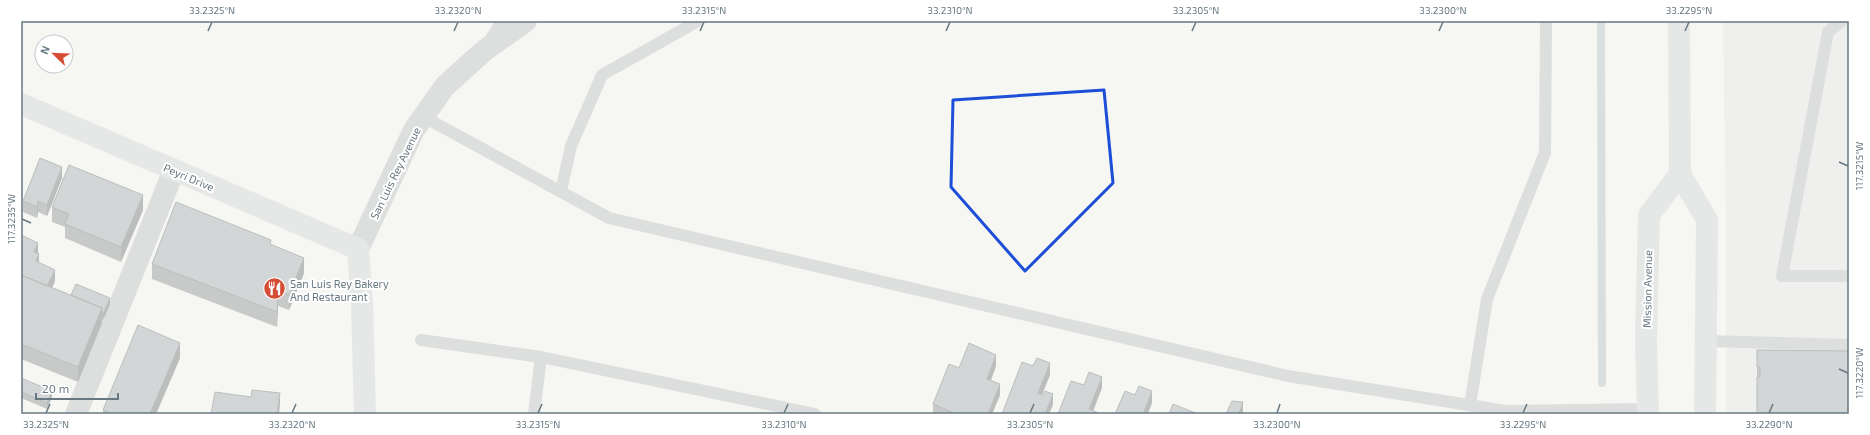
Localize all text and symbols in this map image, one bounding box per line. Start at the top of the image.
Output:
text: 33.2325°N [189,4,235,16]
text: 33.2320°N [435,4,481,16]
text: 33.2315°N [682,4,726,16]
text: 33.2310°N [927,4,973,16]
text: 33.2305°N [1173,4,1219,16]
text: 33.2300°N [1419,4,1467,16]
text: 33.2295°N [1666,4,1712,16]
north arrow [34,34,74,74]
text: N [37,44,52,56]
street label: San Luis Rey Avenue [367,125,423,221]
text: 117.3215°W [1853,141,1865,190]
street label: Peyri Drive [162,161,216,194]
text: 117.3235°W [5,193,17,244]
street label: Mission Avenue [1640,250,1654,328]
restaurant icon: San Luis Rey Bakery And Restaurant [262,276,288,302]
place label: San Luis Rey Bakery And Restaurant [290,277,389,303]
text: 117.3220°W [1853,347,1865,398]
scale bar [36,375,118,401]
text: 20 m [42,381,69,395]
text: 33.2325°N [23,418,69,430]
text: 33.2320°N [269,418,315,430]
text: 33.2315°N [516,418,560,430]
text: 33.2310°N [761,418,807,430]
text: 33.2305°N [1007,418,1053,430]
text: 33.2300°N [1253,418,1301,430]
text: 33.2295°N [1500,418,1546,430]
text: 33.2290°N [1745,418,1793,430]

